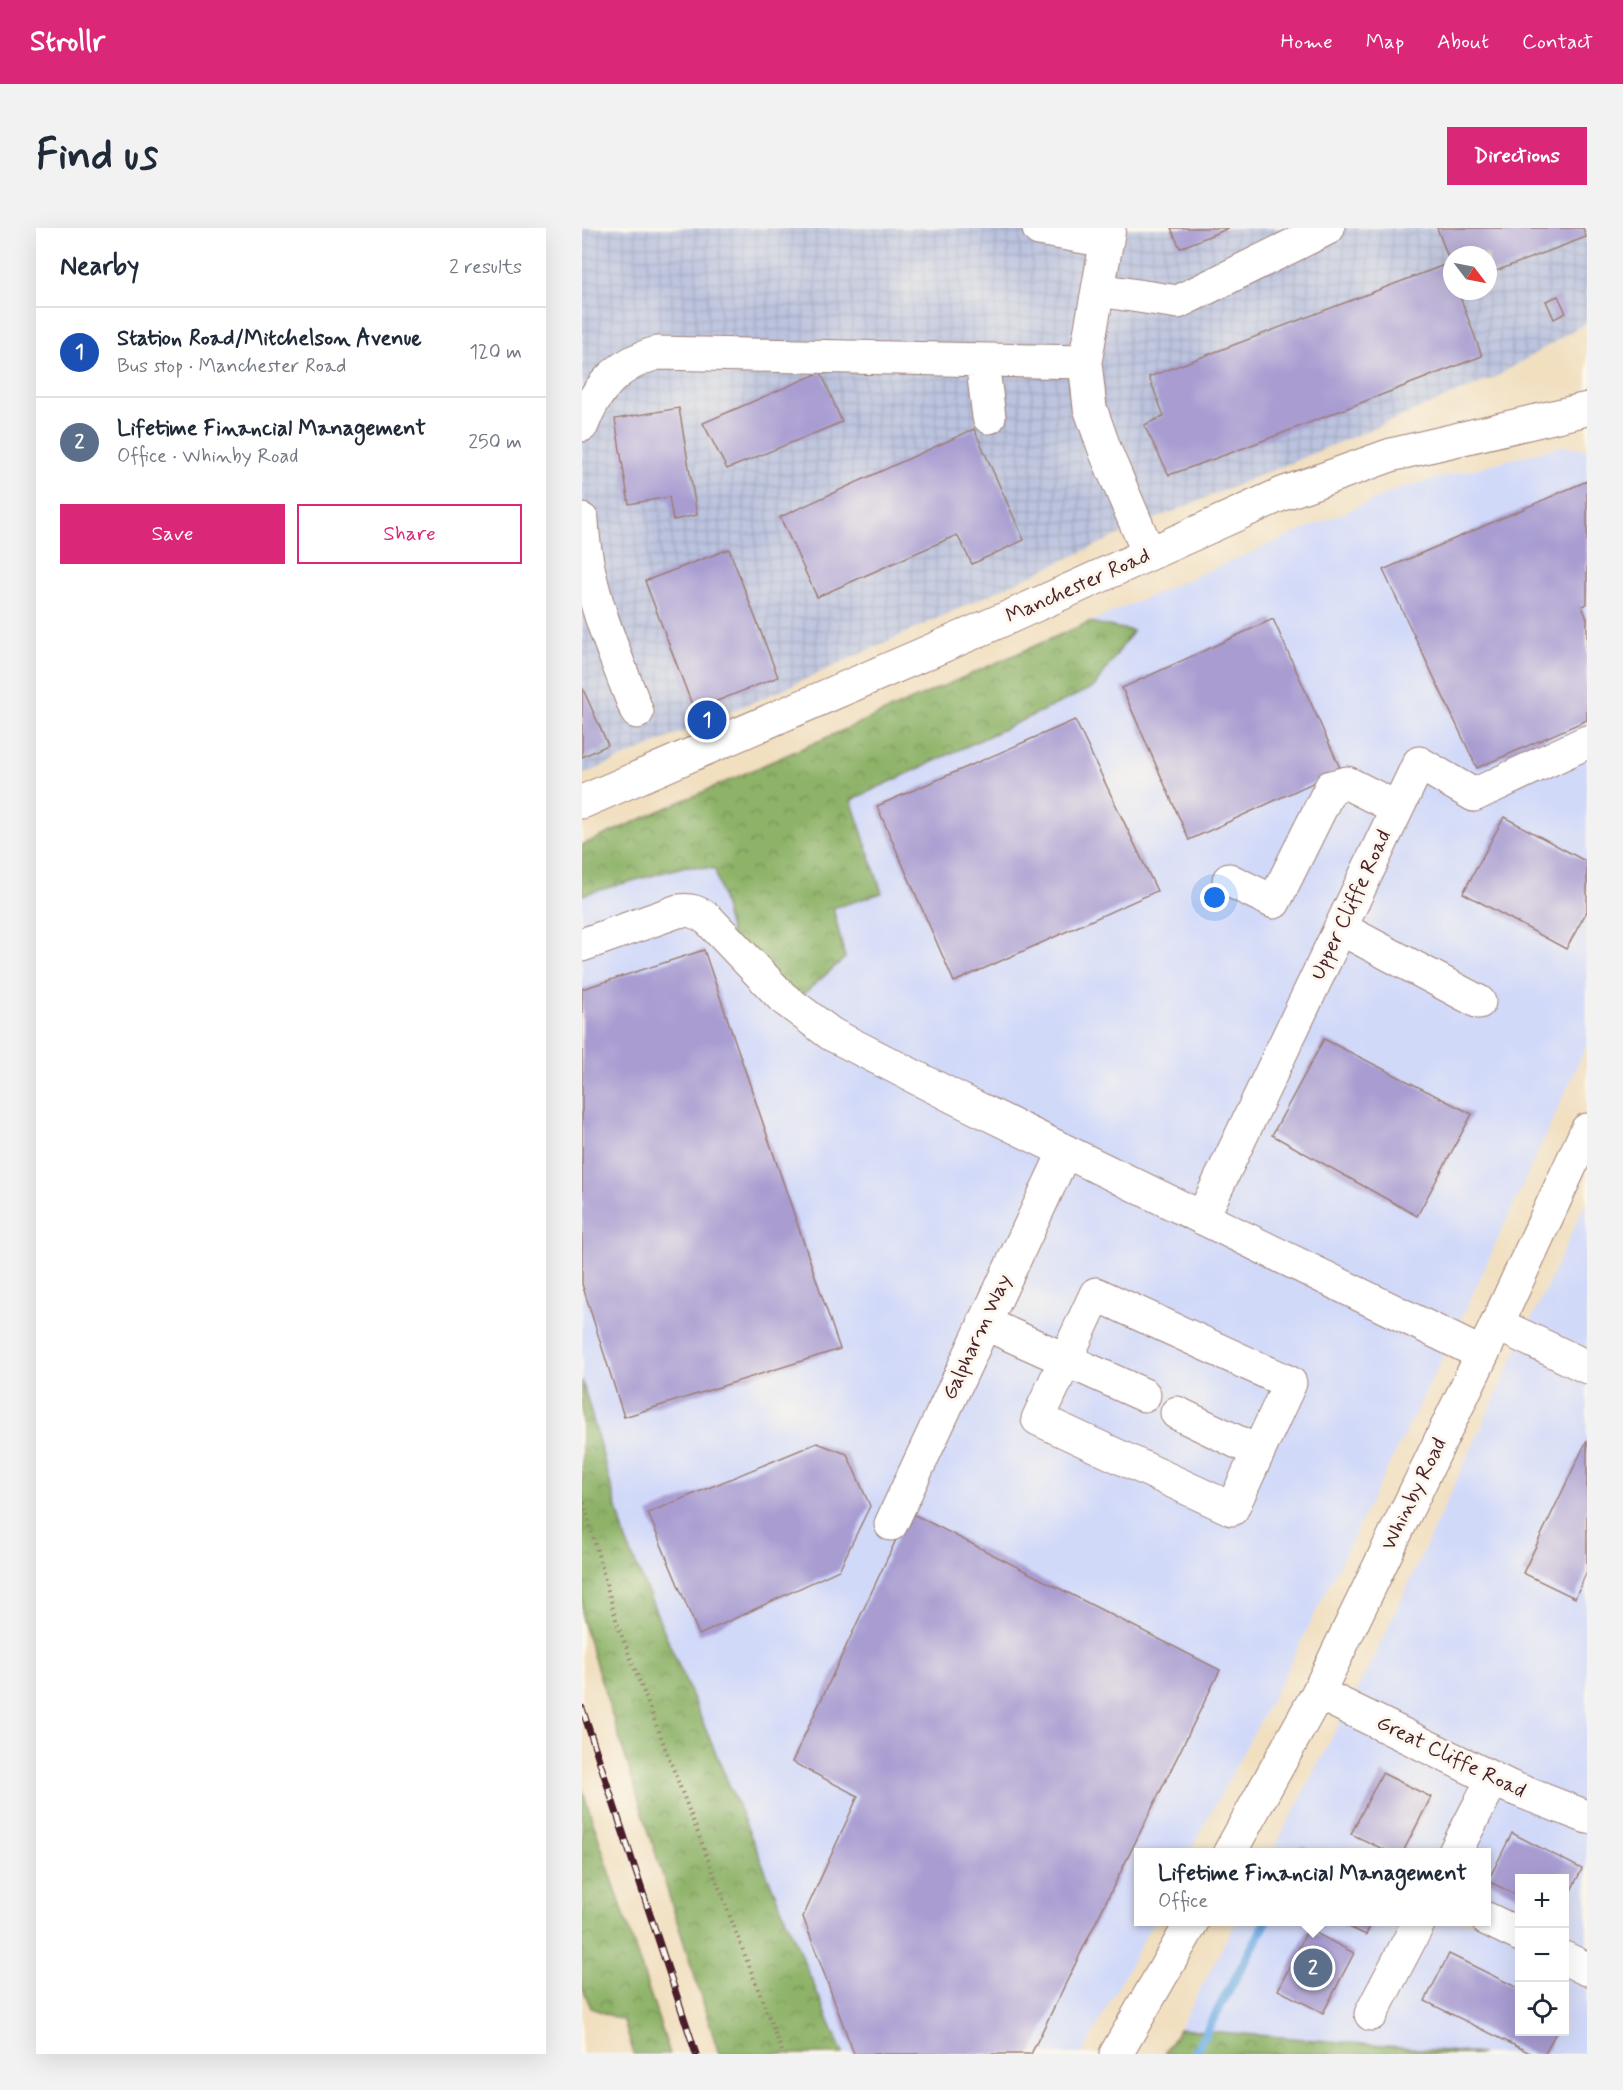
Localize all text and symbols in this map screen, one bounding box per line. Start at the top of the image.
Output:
text: Strollr [30,24,105,61]
text: Home [1281,28,1333,56]
text: Map [1366,28,1404,56]
text: About [1437,28,1489,56]
text: Contact [1522,28,1593,56]
button: Directions [1447,127,1587,185]
text: Find us [36,129,158,184]
north arrow [1443,246,1497,300]
text: Nearby [60,250,139,284]
text: 2 results [449,254,522,281]
text: Station Road/Mitchelson Avenue [117,325,422,353]
text: 1 [75,339,84,366]
text: 120 m [469,339,522,366]
text: Bus stop · Manchester Road [117,353,346,380]
text: Lifetime Financial Management [117,415,426,443]
text: 2 [75,429,84,456]
text: 250 m [468,429,522,456]
text: Office · Whinby Road [117,443,298,470]
button: Save [60,504,285,564]
button: Share [297,504,522,564]
street label: Manchester Road [1001,542,1155,630]
pin: 1 [688,698,726,742]
street label: Upper Cliffe Road [1304,825,1398,985]
your location [1200,883,1229,912]
street label: Galpharm Way [936,1270,1018,1404]
street label: Whinby Road [1375,1433,1453,1555]
street label: Great Cliffe Road [1372,1709,1530,1805]
popup [1134,1848,1491,1926]
text: Lifetime Financial Management [1158,1860,1467,1888]
map controls [1515,1874,1569,2036]
button: + [1515,1874,1569,1928]
text: Office [1158,1888,1208,1915]
button: − [1515,1928,1569,1982]
pin: 2 [1294,1946,1332,1990]
button: locate [1515,1982,1569,2036]

